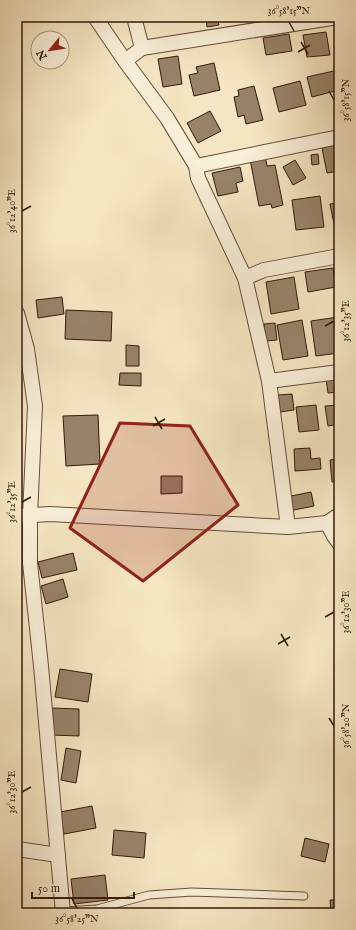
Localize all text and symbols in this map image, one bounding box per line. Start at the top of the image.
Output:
text: 36°58'15"N [268,5,311,18]
north arrow [30,30,70,70]
text: N [34,46,51,63]
text: 36°58'15"N [340,78,353,121]
text: 36°12'40"E [6,189,19,233]
text: 36°12'35"E [340,300,353,342]
text: 36°12'35"E [6,481,19,523]
text: 36°12'30"E [340,591,353,633]
text: 36°58'20"N [340,703,353,748]
text: 36°12'30"E [6,771,19,813]
scale bar [32,874,134,900]
text: 50 m [38,881,60,896]
text: 36°58'25"N [55,913,99,926]

